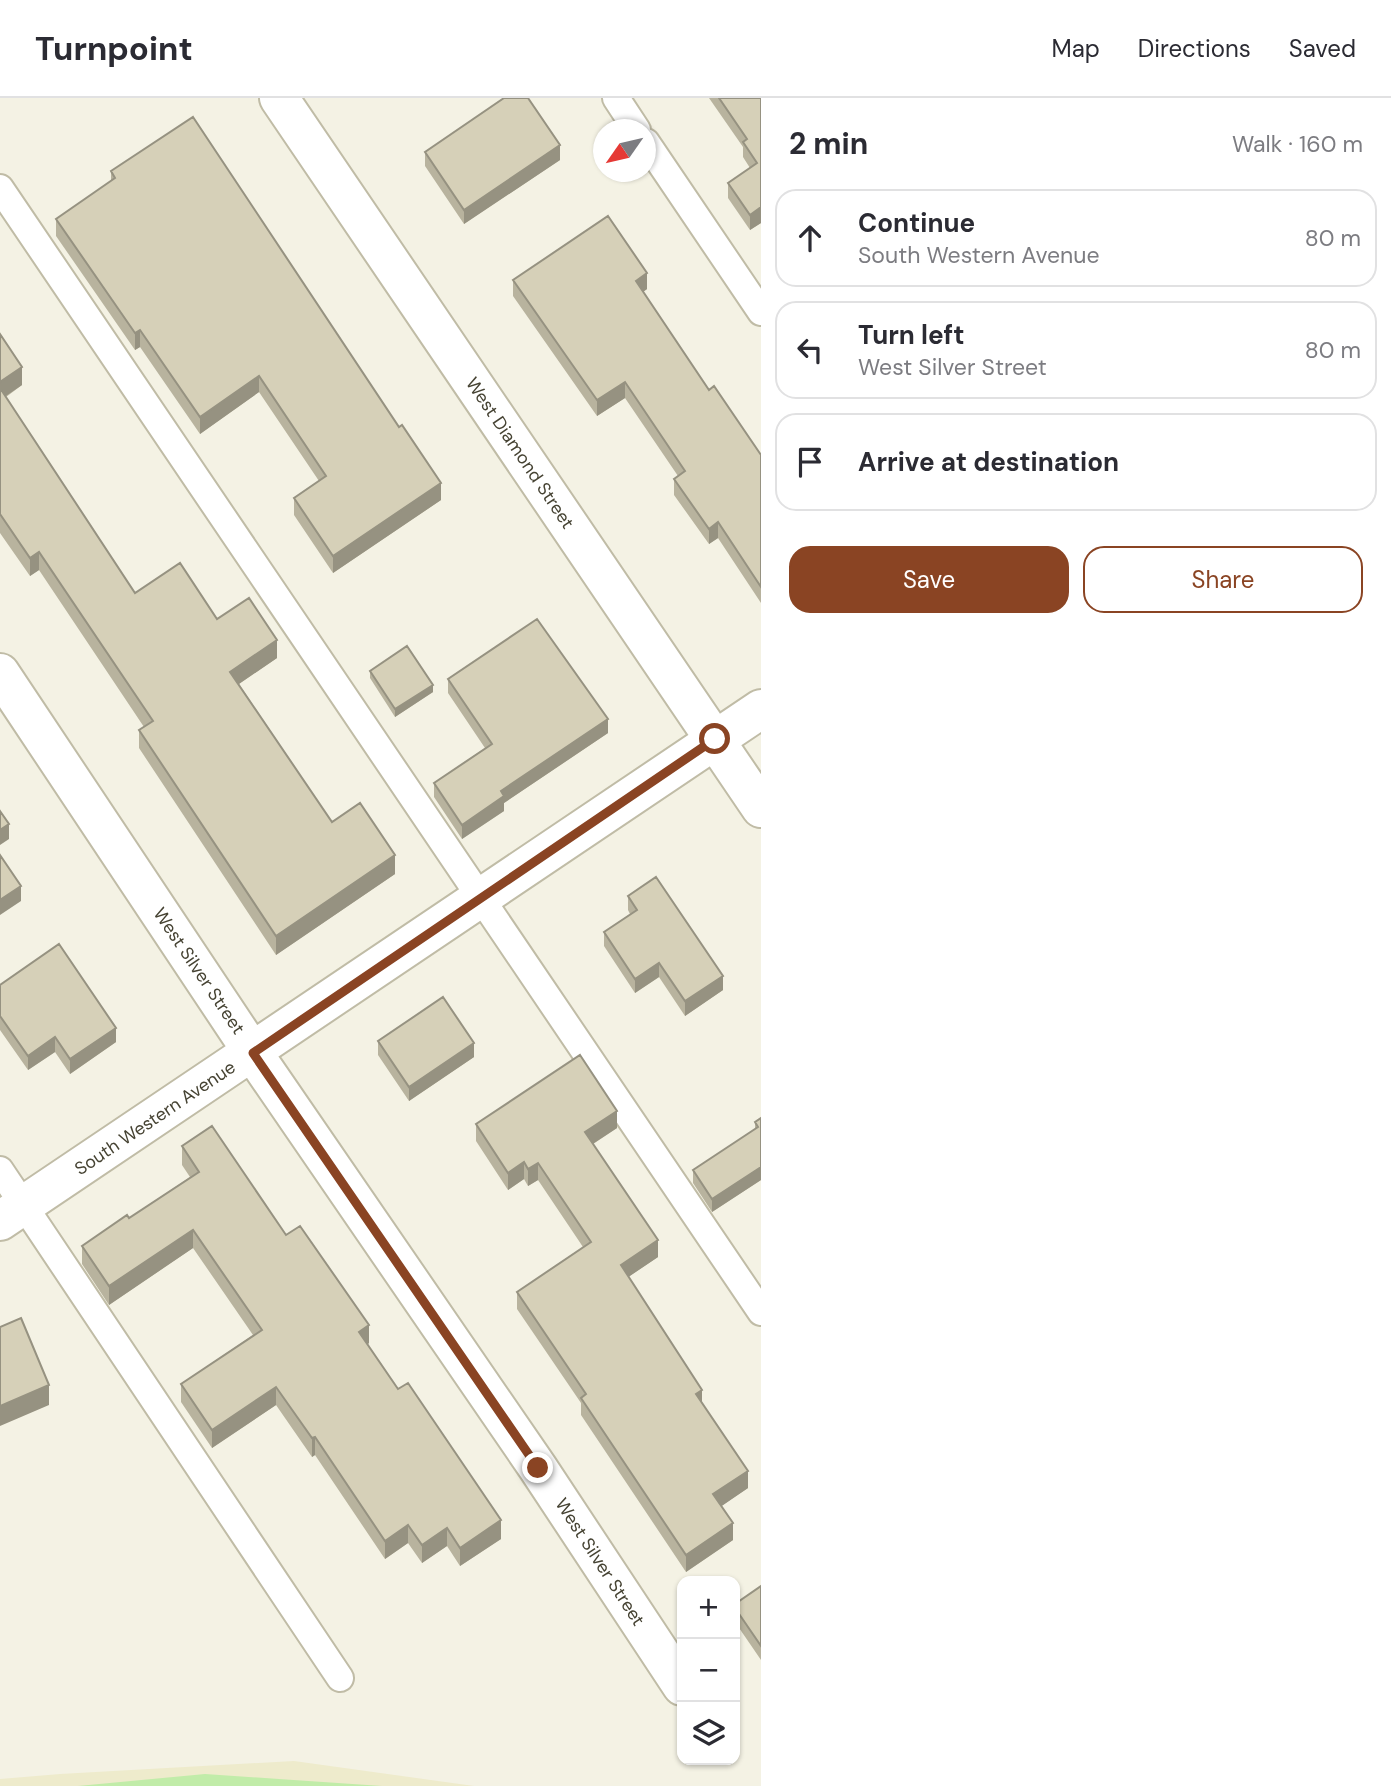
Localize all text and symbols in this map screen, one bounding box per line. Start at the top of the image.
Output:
text: Turnpoint [35,27,193,70]
text: Map [1052,33,1100,64]
text: Directions [1138,33,1251,64]
text: Saved [1289,33,1356,64]
north arrow [593,119,656,182]
text: 2 min [789,124,868,163]
text: Walk · 160 m [1232,129,1363,159]
text: Continue [858,206,975,240]
icon: ahead [791,219,829,257]
text: 80 m [1305,223,1361,253]
text: South Western Avenue [858,240,1099,270]
text: Turn left [858,318,965,352]
icon: left [791,331,829,369]
text: 80 m [1305,335,1361,365]
text: West Silver Street [858,352,1047,382]
street label: West Diamond Street [460,373,580,533]
icon: arrive [791,443,829,481]
text: Arrive at destination [858,445,1119,479]
button: Save [789,546,1069,613]
button: Share [1083,546,1363,613]
route start [699,723,730,754]
street label: West Silver Street [148,903,250,1039]
street label: South Western Avenue [70,1055,240,1181]
route end [522,1452,553,1483]
street label: West Silver Street [550,1494,650,1630]
map controls [677,1576,740,1765]
button: + [677,1576,740,1639]
button: − [677,1639,740,1702]
button: layers [677,1702,740,1765]

